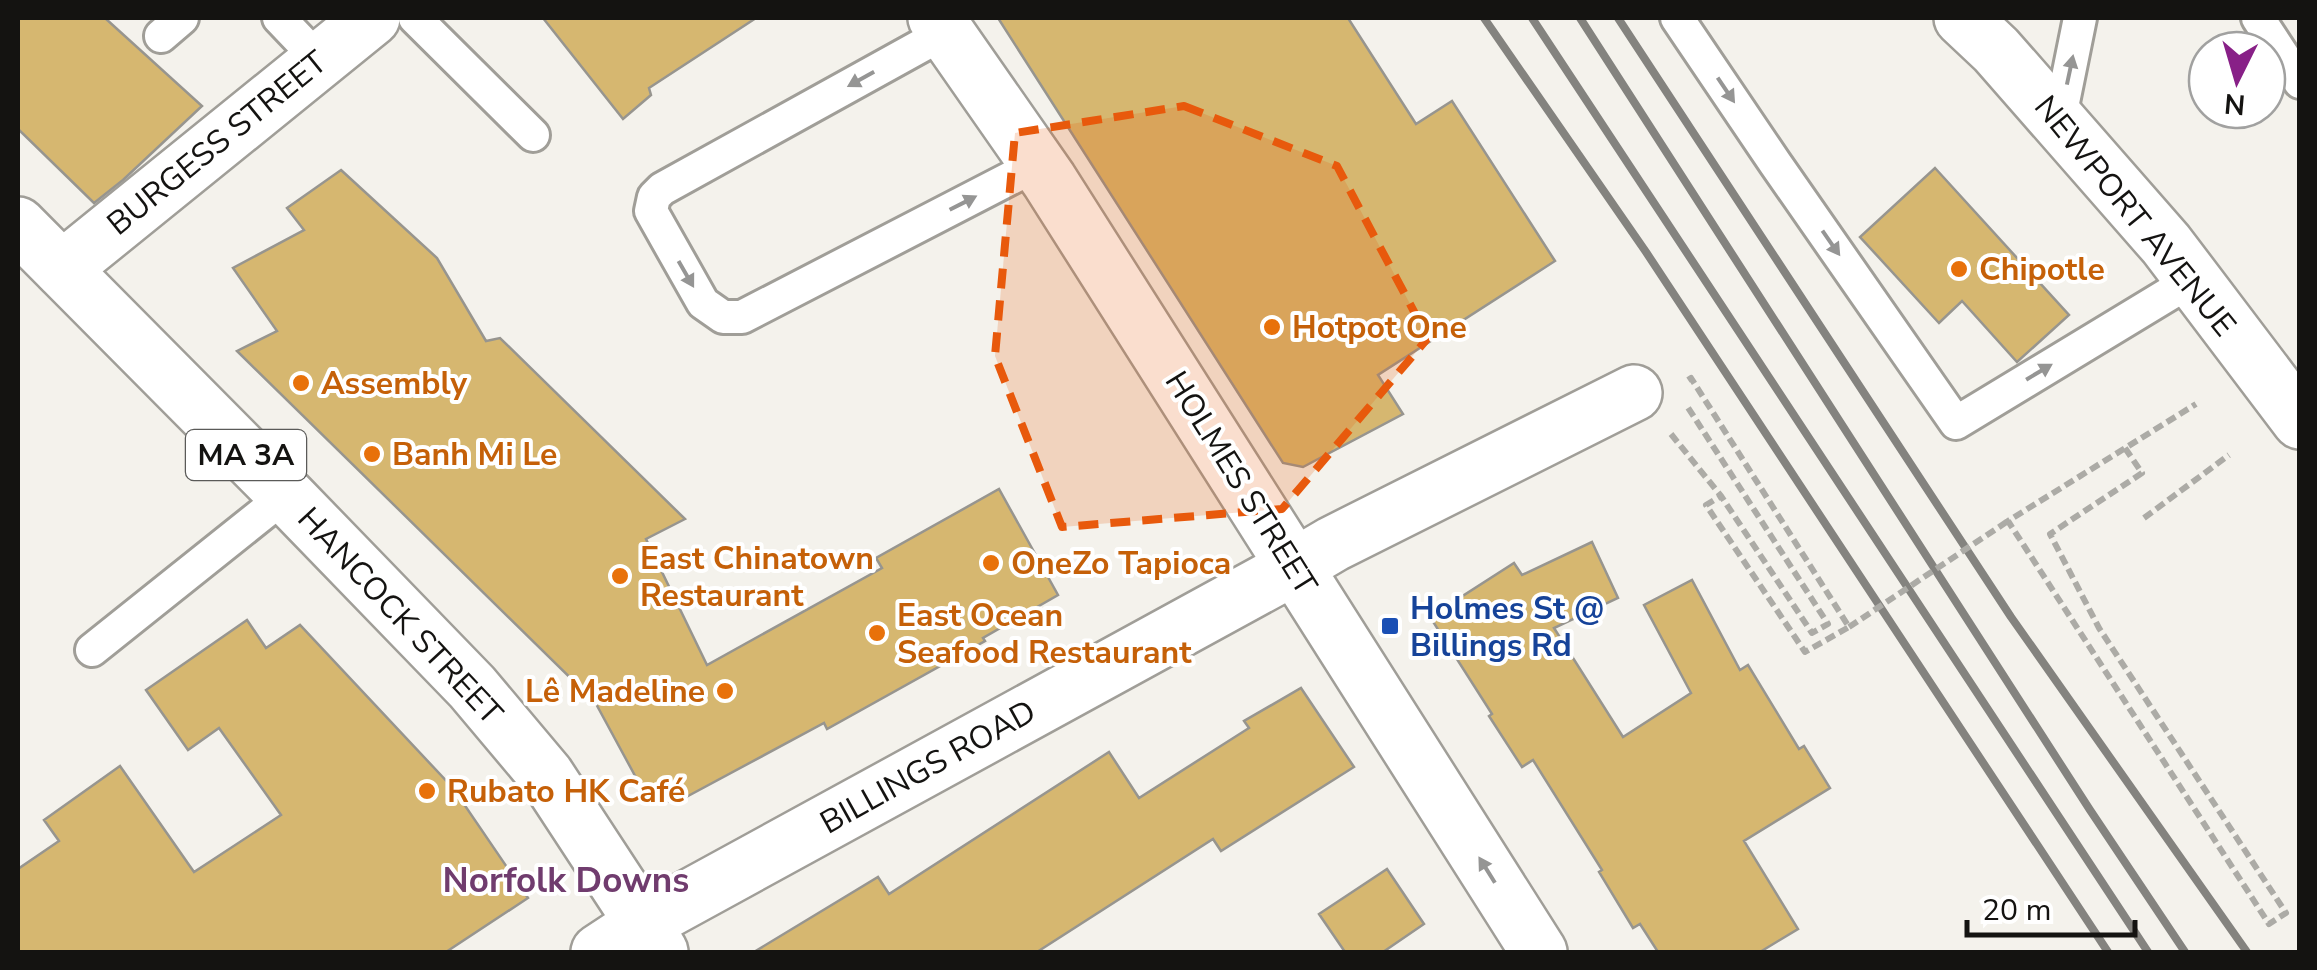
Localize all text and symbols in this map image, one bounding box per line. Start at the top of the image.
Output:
north arrow [2187,30,2287,130]
street label: BURGESS STREET [98,40,337,245]
one-way arrow [2062,54,2078,85]
one-way arrow [846,70,875,87]
one-way arrow [1717,77,1735,104]
street label: NEWPORT AVENUE [2026,88,2244,344]
one-way arrow [948,195,977,212]
one-way arrow [1821,230,1840,257]
place label: Chipotle [1979,248,2105,291]
marker: Chipotle [1948,258,1970,280]
one-way arrow [678,259,695,288]
place label: Hotpot One [1292,306,1467,349]
marker: Hotpot One [1261,316,1283,338]
place label: Assembly [321,362,468,405]
street label: HOLMES STREET [1155,363,1327,604]
one-way arrow [2025,364,2053,381]
marker: Assembly [290,372,312,394]
road number: MA 3A [186,430,306,480]
place label: Banh Mi Le [392,433,557,476]
marker: Banh Mi Le [361,443,383,465]
street label: HANCOCK STREET [288,498,513,735]
place label: East Chinatown Restaurant [640,537,874,617]
place label: OneZo Tapioca [1011,542,1231,585]
marker: OneZo Tapioca [980,552,1002,574]
marker: East Chinatown Restaurant [609,565,631,587]
place label: Holmes St @ Billings Rd [1410,587,1604,667]
place label: East Ocean Seafood Restaurant [897,594,1192,674]
marker: Holmes St @ Billings Rd [1379,615,1401,637]
marker: East Ocean Seafood Restaurant [866,622,888,644]
place label: Lê Madeline [525,670,705,713]
marker: Lê Madeline [714,680,736,702]
street label: BILLINGS ROAD [813,690,1043,844]
place label: Rubato HK Café [447,770,685,813]
marker: Rubato HK Café [416,780,438,802]
one-way arrow [1479,856,1496,884]
district label: Norfolk Downs [443,857,689,904]
scale bar [1967,875,2134,937]
text: 20 m [1982,890,2051,931]

